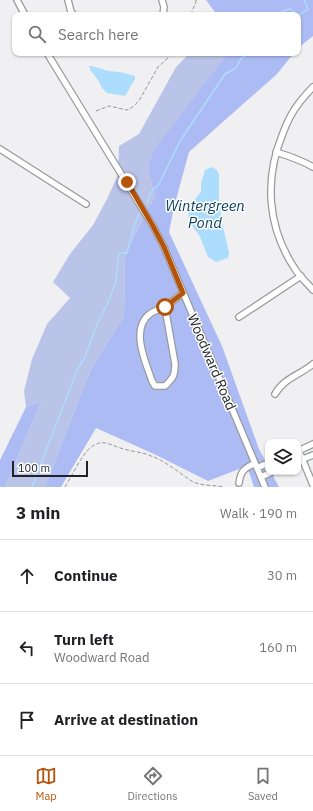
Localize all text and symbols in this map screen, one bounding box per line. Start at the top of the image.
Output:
search box [12,12,301,56]
icon: search [26,23,48,45]
text: Search here [58,25,138,44]
route end [118,173,136,191]
water label: Wintergreen Pond [165,196,245,232]
route start [156,298,174,316]
street label: Woodward Road [184,311,240,413]
map controls [265,439,301,475]
button: layers [265,439,301,475]
scale bar [12,459,88,478]
text: 100 m [18,461,50,475]
text: 3 min [16,502,60,524]
text: Walk · 190 m [220,505,297,522]
icon: ahead [16,565,38,587]
text: Continue [54,566,118,585]
text: 30 m [267,567,297,584]
text: Turn left [54,630,114,649]
icon: left [16,637,38,659]
text: 160 m [259,639,297,656]
text: Woodward Road [54,649,150,666]
icon: arrive [16,709,38,731]
text: Arrive at destination [54,710,198,729]
tab: Map [35,765,57,803]
tab: Directions [127,765,178,803]
tab: Saved [248,765,278,803]

